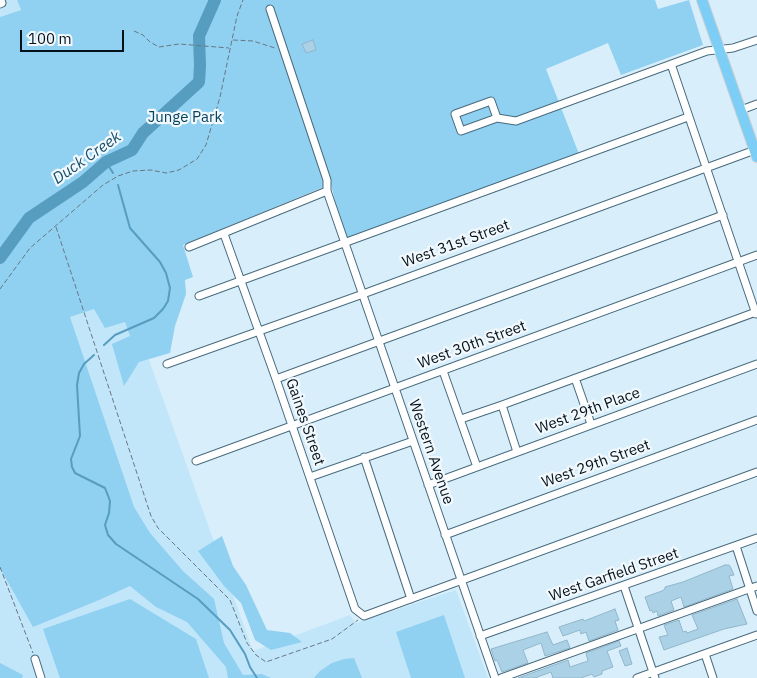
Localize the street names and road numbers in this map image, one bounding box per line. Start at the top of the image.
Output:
street label: West 31st Street [400,216,512,272]
street label: West 30th Street [415,317,529,373]
street label: Gaines Street [282,376,328,468]
street label: West 29th Place [533,384,643,438]
street label: Western Avenue [405,397,457,507]
street label: West 29th Street [539,436,653,492]
street label: West Garfield Street [547,544,681,606]

